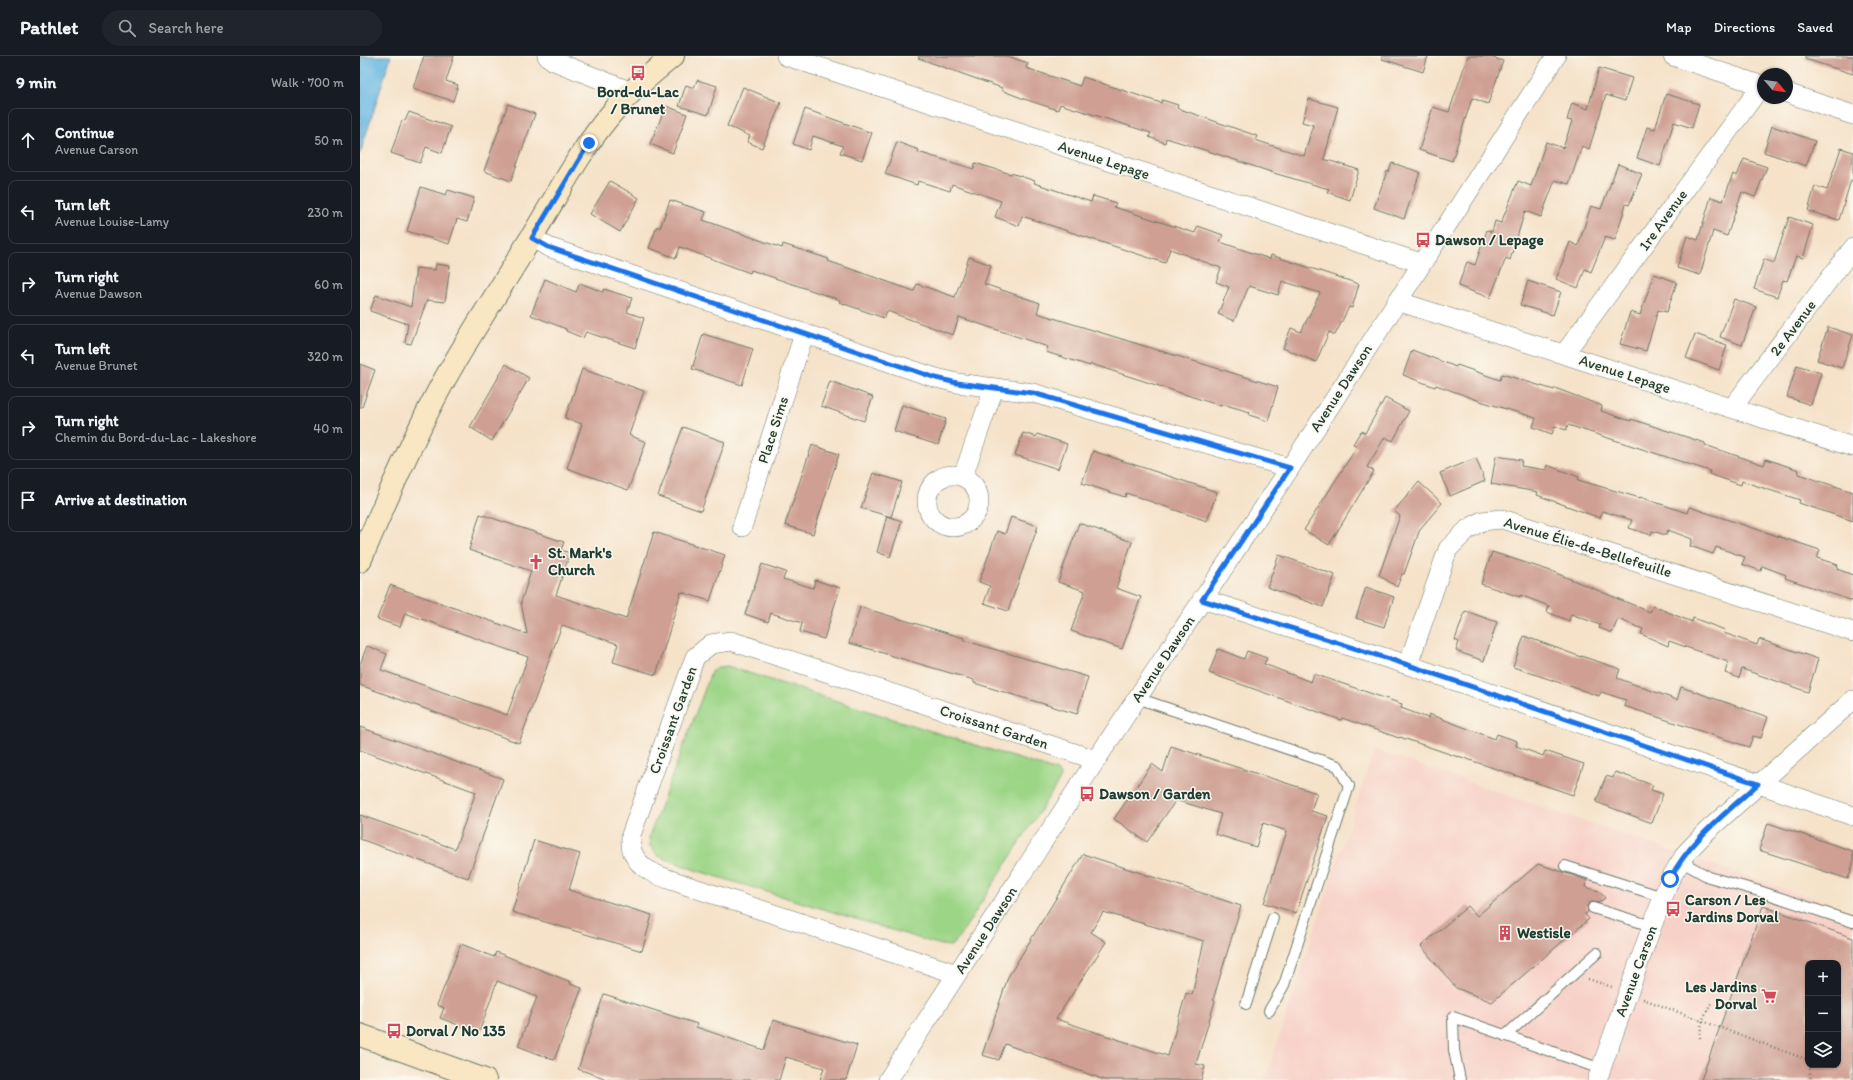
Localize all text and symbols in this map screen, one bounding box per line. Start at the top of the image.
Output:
search box [102,10,382,46]
text: Pathlet [20,16,78,39]
icon: search [116,17,138,39]
text: Search here [148,19,224,37]
text: Map [1666,19,1692,36]
text: Directions [1714,19,1775,36]
text: Saved [1797,19,1833,36]
bus stop icon: Bord-du-Lac / Brunet [629,64,647,82]
north arrow [1757,68,1793,104]
text: 9 min [16,72,56,92]
text: Walk · 700 m [271,75,344,90]
place label: Bord-du-Lac / Brunet [597,83,679,118]
text: Continue [55,124,114,142]
icon: ahead [17,129,39,151]
text: 50 m [314,133,343,148]
route end [580,134,598,152]
street label: Avenue Lepage [1056,137,1152,183]
text: Avenue Carson [55,142,138,157]
street label: 1re Avenue [1635,186,1691,254]
text: Turn left [55,196,110,214]
icon: left [17,201,39,223]
text: 230 m [307,205,343,220]
text: Avenue Louise-Lamy [55,214,169,229]
bus stop icon: Dawson / Lepage [1414,231,1432,249]
place label: Dawson / Lepage [1435,231,1544,250]
text: Turn right [55,268,119,286]
icon: right [17,273,39,295]
text: 60 m [314,277,343,292]
text: Avenue Dawson [55,286,142,301]
street label: 2e Avenue [1766,296,1820,360]
text: Turn left [55,340,110,358]
street label: Avenue Dawson [1306,341,1376,435]
icon: left [17,345,39,367]
text: 320 m [307,349,343,364]
street label: Avenue Lepage [1577,351,1673,397]
text: Avenue Brunet [55,358,138,373]
street label: Place Sims [754,394,792,466]
text: Turn right [55,412,119,430]
icon: right [17,417,39,439]
text: 40 m [313,421,343,436]
text: Chemin du Bord-du-Lac - Lakeshore [55,430,257,445]
icon: arrive [17,489,39,511]
text: Arrive at destination [55,491,187,509]
street label: Avenue Élie-de-Bellefeuille [1502,513,1674,581]
place label: St. Mark's Church [548,544,612,579]
church icon: St. Mark's Church [527,553,545,571]
street label: Avenue Dawson [1127,612,1199,706]
street label: Croissant Garden [645,664,701,776]
street label: Croissant Garden [937,701,1051,753]
bus stop icon: Dawson / Garden [1078,785,1096,803]
place label: Dawson / Garden [1099,785,1211,803]
route start [1661,870,1679,888]
street label: Avenue Dawson [951,883,1021,977]
place label: Carson / Les Jardins Dorval [1684,891,1779,926]
bus stop icon: Carson / Les Jardins Dorval [1664,900,1682,918]
street label: Avenue Carson [1611,923,1661,1019]
building icon: Westisle [1496,924,1514,942]
place label: Westisle [1517,924,1571,942]
map controls [1805,960,1841,1068]
button: + [1805,960,1841,996]
place label: Les Jardins Dorval [1685,978,1758,1013]
supermarket icon: Les Jardins Dorval [1760,987,1778,1005]
button: − [1805,996,1841,1032]
bus stop icon: Dorval / No 135 [385,1022,403,1040]
place label: Dorval / No 135 [406,1022,506,1040]
button: layers [1805,1032,1841,1068]

